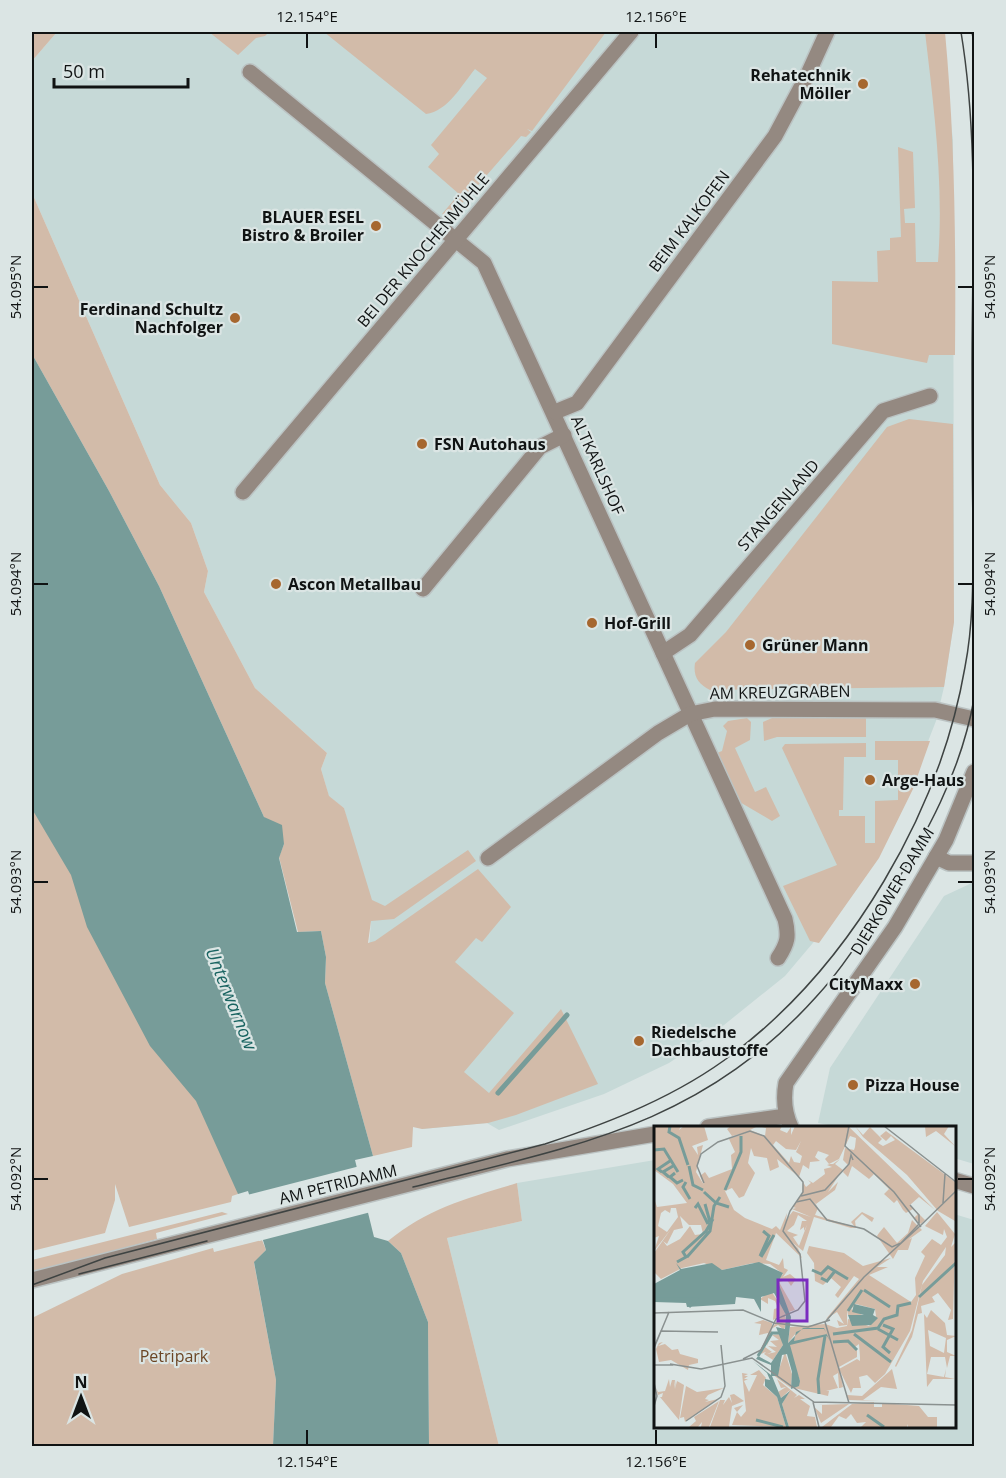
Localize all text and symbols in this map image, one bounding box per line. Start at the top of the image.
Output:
text: 12.154°E [276,6,338,26]
text: 12.156°E [625,6,687,26]
scale bar [54,51,188,89]
text: 50 m [63,59,105,83]
place label: Rehatechnik Möller [750,64,851,104]
marker: Rehatechnik Möller [856,77,870,91]
street label: BEIM KALKOFEN [644,166,734,276]
street label: BEI DER KNOCHENMÜHLE [352,168,494,332]
place label: BLAUER ESEL Bistro & Broiler [242,206,364,246]
marker: BLAUER ESEL Bistro & Broiler [369,219,383,233]
text: 54.095°N [5,255,25,319]
text: 54.095°N [979,255,999,319]
place label: Ferdinand Schultz Nachfolger [80,298,223,338]
marker: Ferdinand Schultz Nachfolger [228,311,242,325]
street label: ALTKARLSHOF [566,412,630,518]
place label: FSN Autohaus [434,433,546,455]
marker: FSN Autohaus [415,437,429,451]
street label: STANGENLAND [732,455,824,555]
text: 54.094°N [5,552,25,616]
text: 54.094°N [979,552,999,616]
place label: Ascon Metallbau [288,573,421,595]
marker: Ascon Metallbau [269,577,283,591]
place label: Hof-Grill [604,612,671,634]
marker: Hof-Grill [585,616,599,630]
place label: Grüner Mann [762,634,869,656]
marker: Grüner Mann [743,638,757,652]
street label: AM KREUZGRABEN [709,680,851,704]
place label: Arge-Haus [882,769,964,791]
marker: Arge-Haus [863,773,877,787]
street label: DIERKOWER DAMM [845,823,939,959]
text: 54.093°N [5,850,25,914]
text: 54.093°N [979,850,999,914]
water label: Unterwarnow [201,944,264,1054]
place label: CityMaxx [829,973,904,995]
marker: CityMaxx [908,977,922,991]
place label: Riedelsche Dachbaustoffe [651,1021,768,1061]
marker: Riedelsche Dachbaustoffe [632,1034,646,1048]
place label: Pizza House [865,1074,959,1096]
marker: Pizza House [846,1078,860,1092]
inset map [654,1126,955,1427]
text: 54.092°N [5,1147,25,1211]
text: 54.092°N [979,1147,999,1211]
street label: AM PETRIDAMM [277,1159,399,1209]
park label: Petripark [140,1345,209,1367]
north arrow [51,1367,111,1427]
text: N [74,1371,88,1393]
text: 12.154°E [276,1451,338,1471]
text: 12.156°E [625,1451,687,1471]

